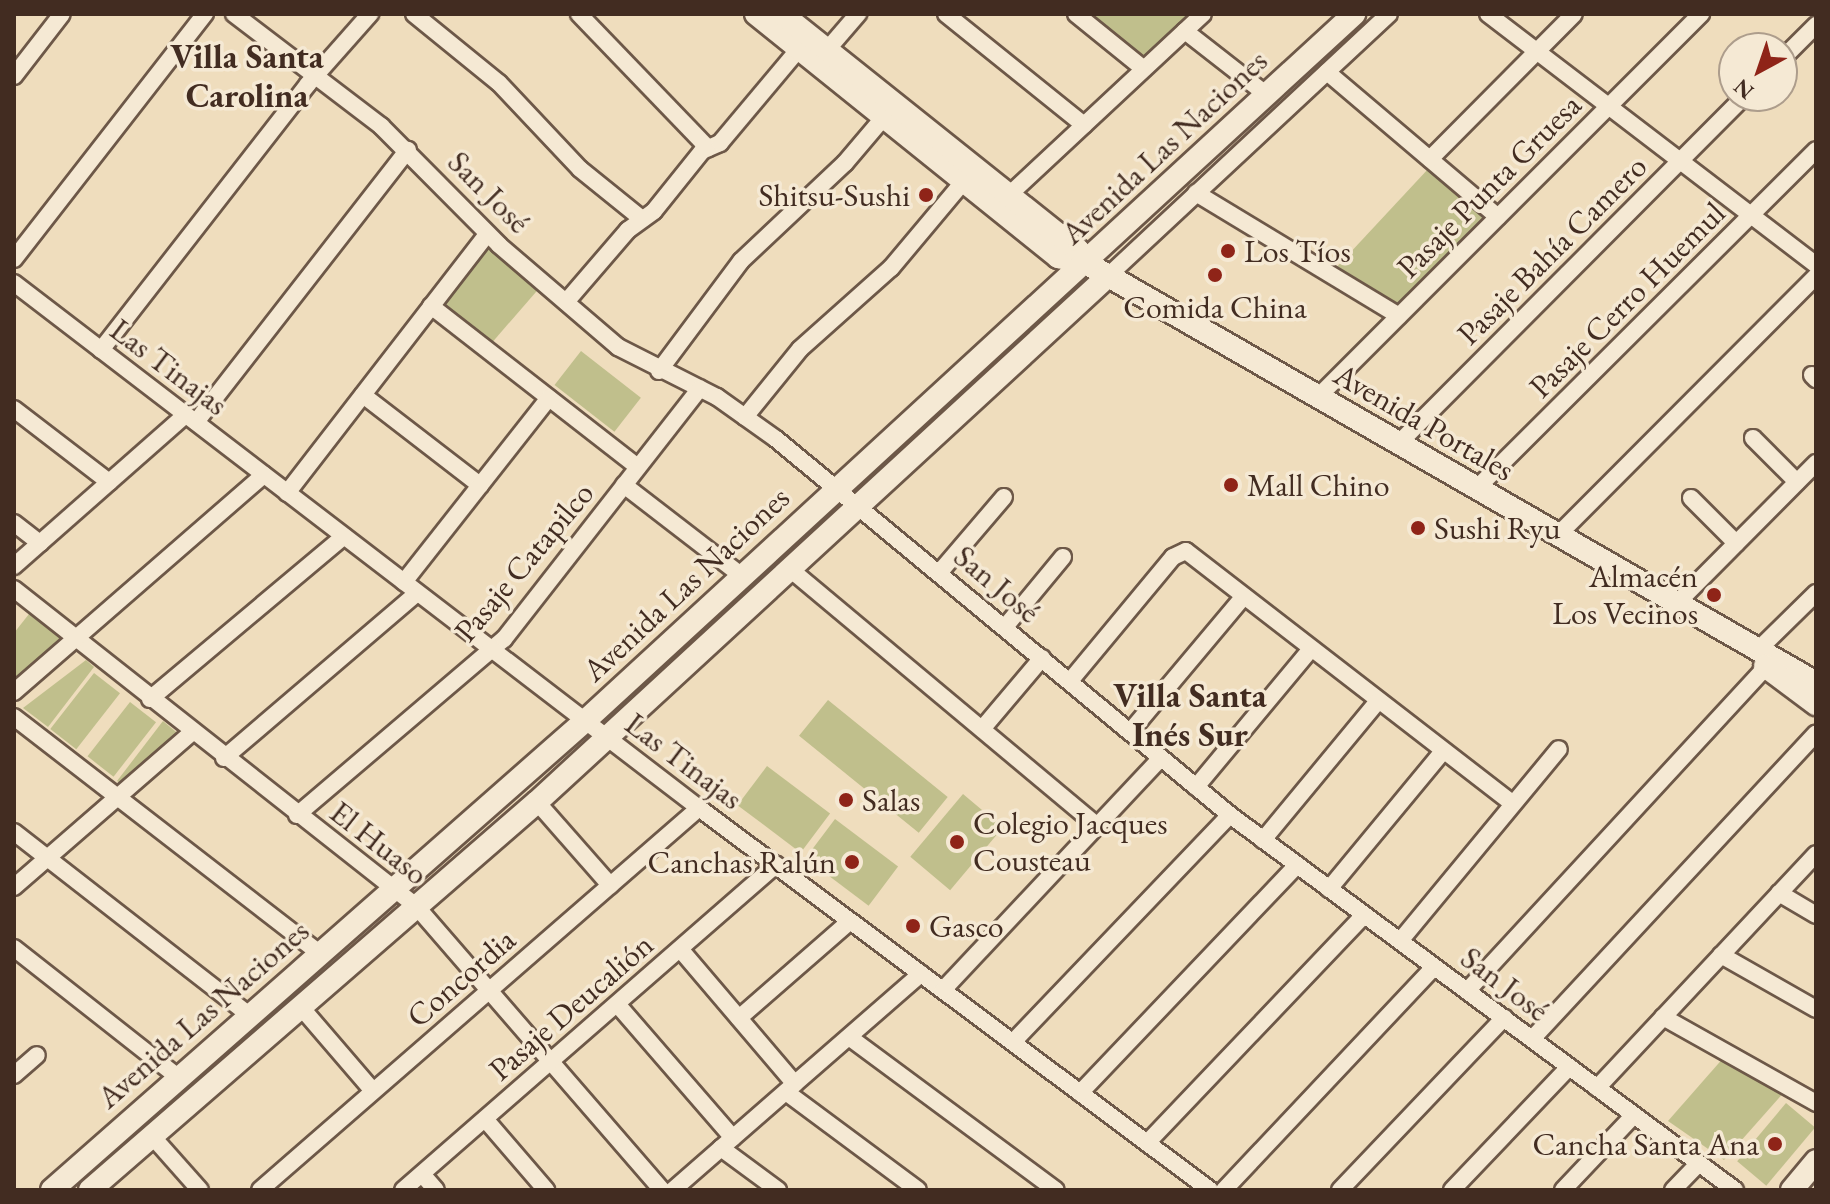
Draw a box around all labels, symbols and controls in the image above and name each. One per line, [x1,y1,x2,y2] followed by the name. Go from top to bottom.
[1718,32,1798,112] north arrow
[170,36,324,116] district label: Villa Santa Carolina
[1053,41,1275,253] street label: Avenida Las Naciones
[1727,72,1760,106] text: N
[1389,86,1589,286] street label: Pasaje Punta Gruesa
[440,143,538,241] street label: San José
[1449,147,1655,353] street label: Pasaje Bahía Camero
[758,176,910,214] place label: Shitsu-Sushi
[917,186,935,204] marker: Shitsu-Sushi
[1521,194,1733,406] street label: Pasaje Cerro Huemul
[1244,232,1351,270] place label: Los Tíos
[1219,242,1237,260] marker: Los Tíos
[1206,266,1224,284] marker: Comida China
[1123,288,1307,326] place label: Comida China
[103,310,235,424] street label: Las Tinajas
[1327,355,1521,489] street label: Avenida Portales
[1247,466,1389,504] place label: Mall Chino
[446,474,602,650] street label: Pasaje Catapilco
[1222,476,1240,494] marker: Mall Chino
[575,478,797,690] street label: Avenida Las Naciones
[1434,509,1560,547] place label: Sushi Ryu
[1409,519,1427,537] marker: Sushi Ryu
[946,537,1048,631] street label: San José
[1552,558,1698,633] place label: Almacén Los Vecinos
[1705,586,1723,604] marker: Almacén Los Vecinos
[1113,675,1267,754] district label: Villa Santa Inés Sur
[618,704,750,818] street label: Las Tinajas
[862,781,920,819] place label: Salas
[837,791,855,809] marker: Salas
[322,793,436,893] street label: El Huaso
[973,805,1168,880] place label: Colegio Jacques Cousteau
[948,833,966,851] marker: Colegio Jacques Cousteau
[648,843,836,881] place label: Canchas Ralún
[843,853,861,871] marker: Canchas Ralún
[929,907,1004,945] place label: Gasco
[89,911,317,1117] street label: Avenida Las Naciones
[904,917,922,935] marker: Gasco
[399,920,523,1036] street label: Concordia
[481,925,661,1089] street label: Pasaje Deucalión
[1453,938,1557,1030] street label: San José
[1532,1125,1759,1163] place label: Cancha Santa Ana
[1766,1135,1784,1153] marker: Cancha Santa Ana

